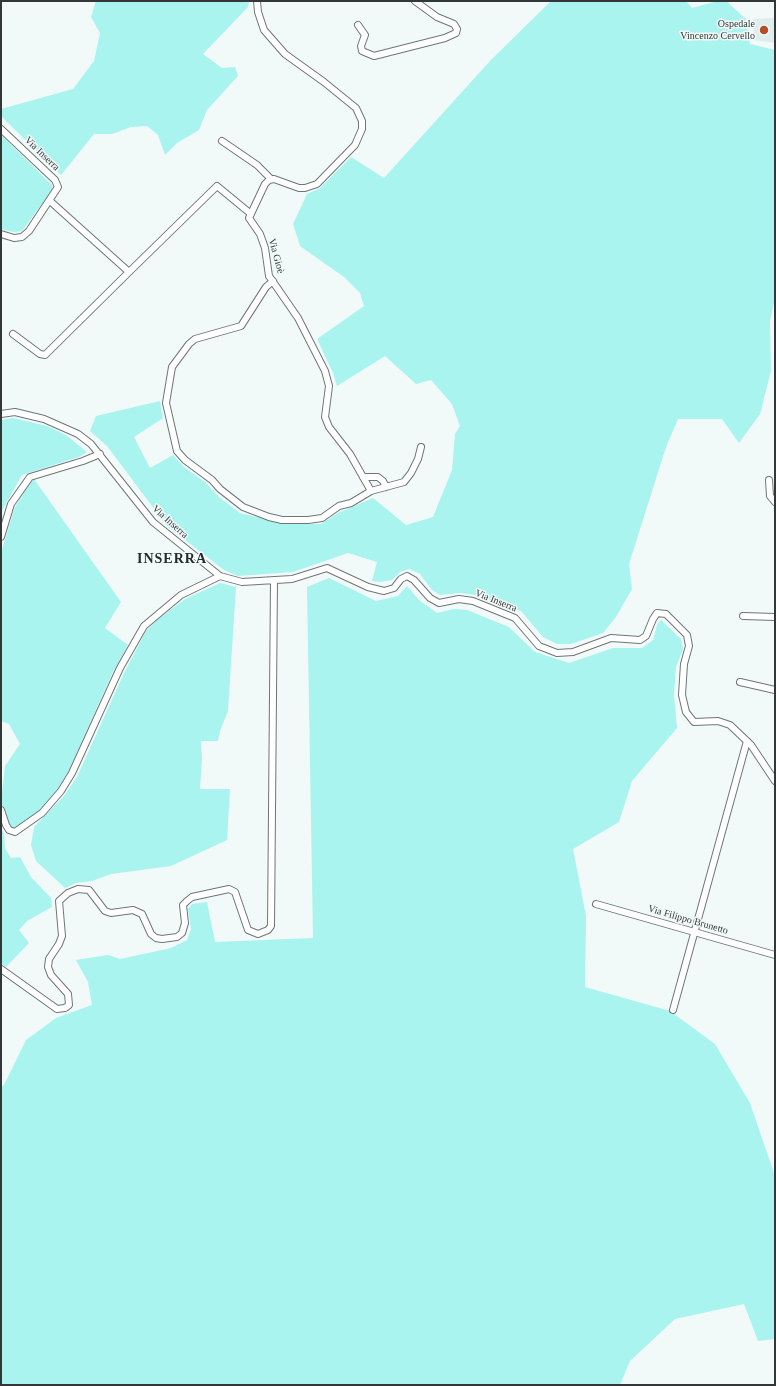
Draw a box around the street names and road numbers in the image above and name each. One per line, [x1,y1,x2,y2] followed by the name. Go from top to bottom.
[22,134,62,174] street label: Via Inserra
[266,237,286,275] street label: Via Gioè
[150,503,190,541] street label: Via Inserra
[473,587,519,615] street label: Via Inserra
[647,903,729,937] street label: Via Filippo Brunetto

